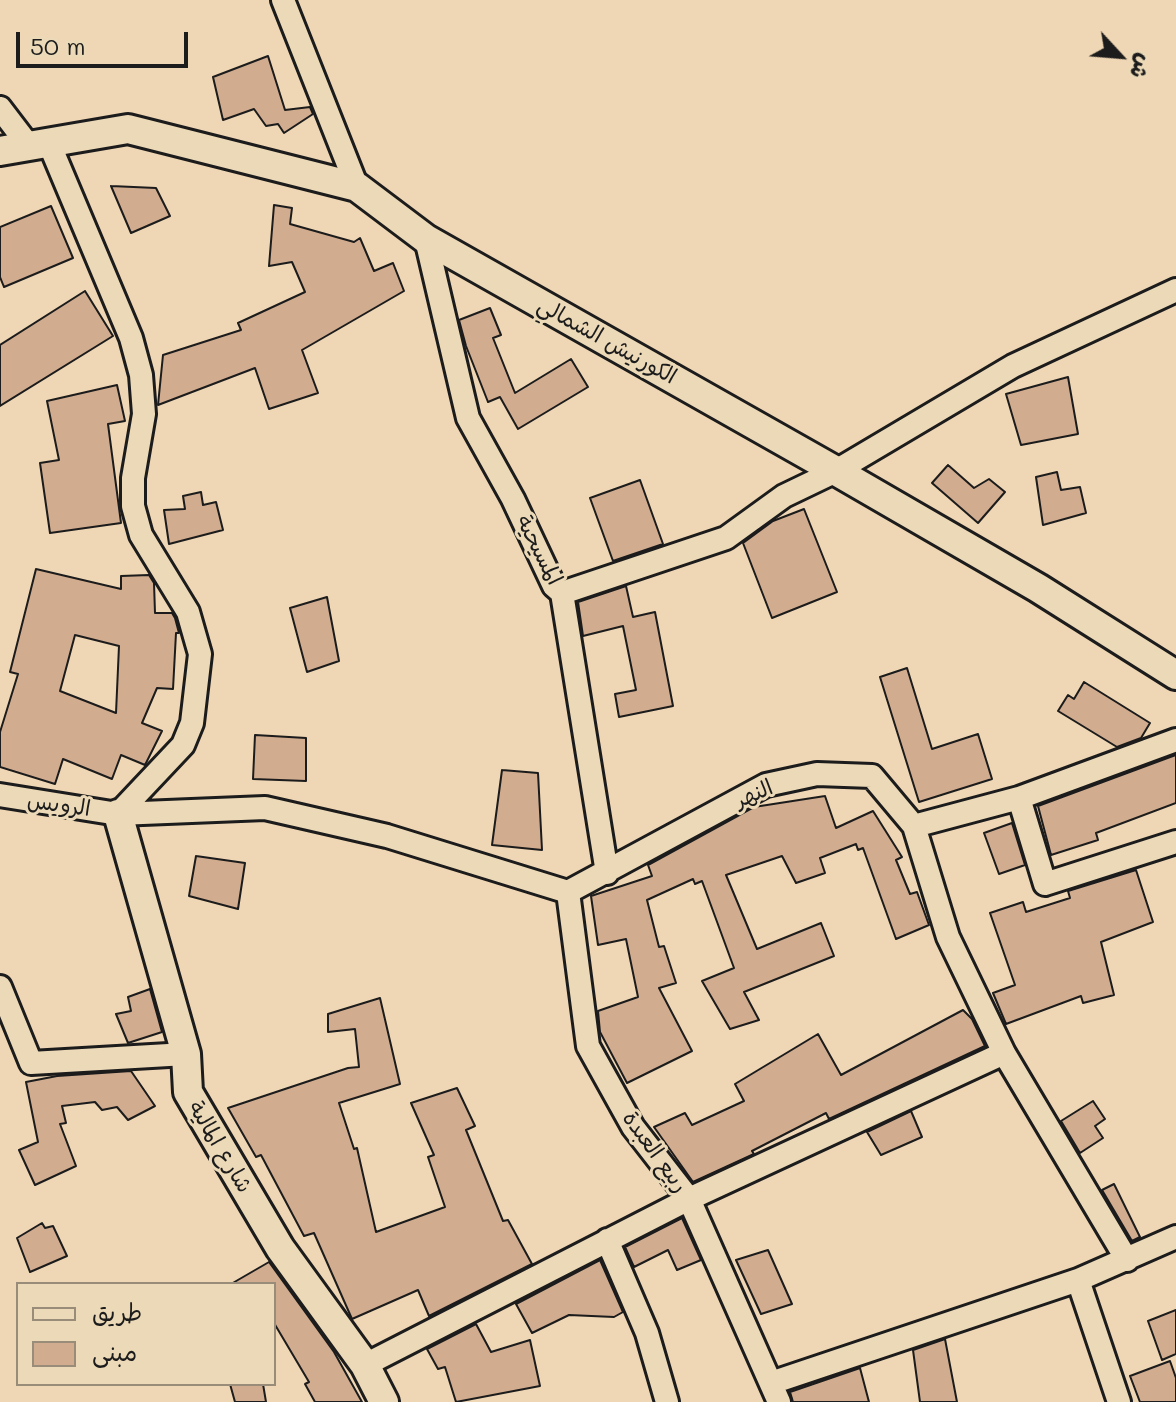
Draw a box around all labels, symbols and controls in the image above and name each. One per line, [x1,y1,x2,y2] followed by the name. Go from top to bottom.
[20,16,192,66] scale bar
[1080,16,1160,96] north arrow
[30,30,86,61] text: 50 m
[1124,49,1160,84] text: ش
[533,292,681,390] street label: الكورنيش الشمالي
[510,511,568,589] street label: المسيحية
[731,774,777,814] street label: النهر
[26,788,92,822] street label: الرويس
[182,1096,258,1198] street label: شارع المالية
[617,1106,693,1198] street label: ربيع العبدة
[16,1282,276,1386] legend
[92,1296,142,1327] text: طريق
[92,1336,137,1367] text: مبنى

